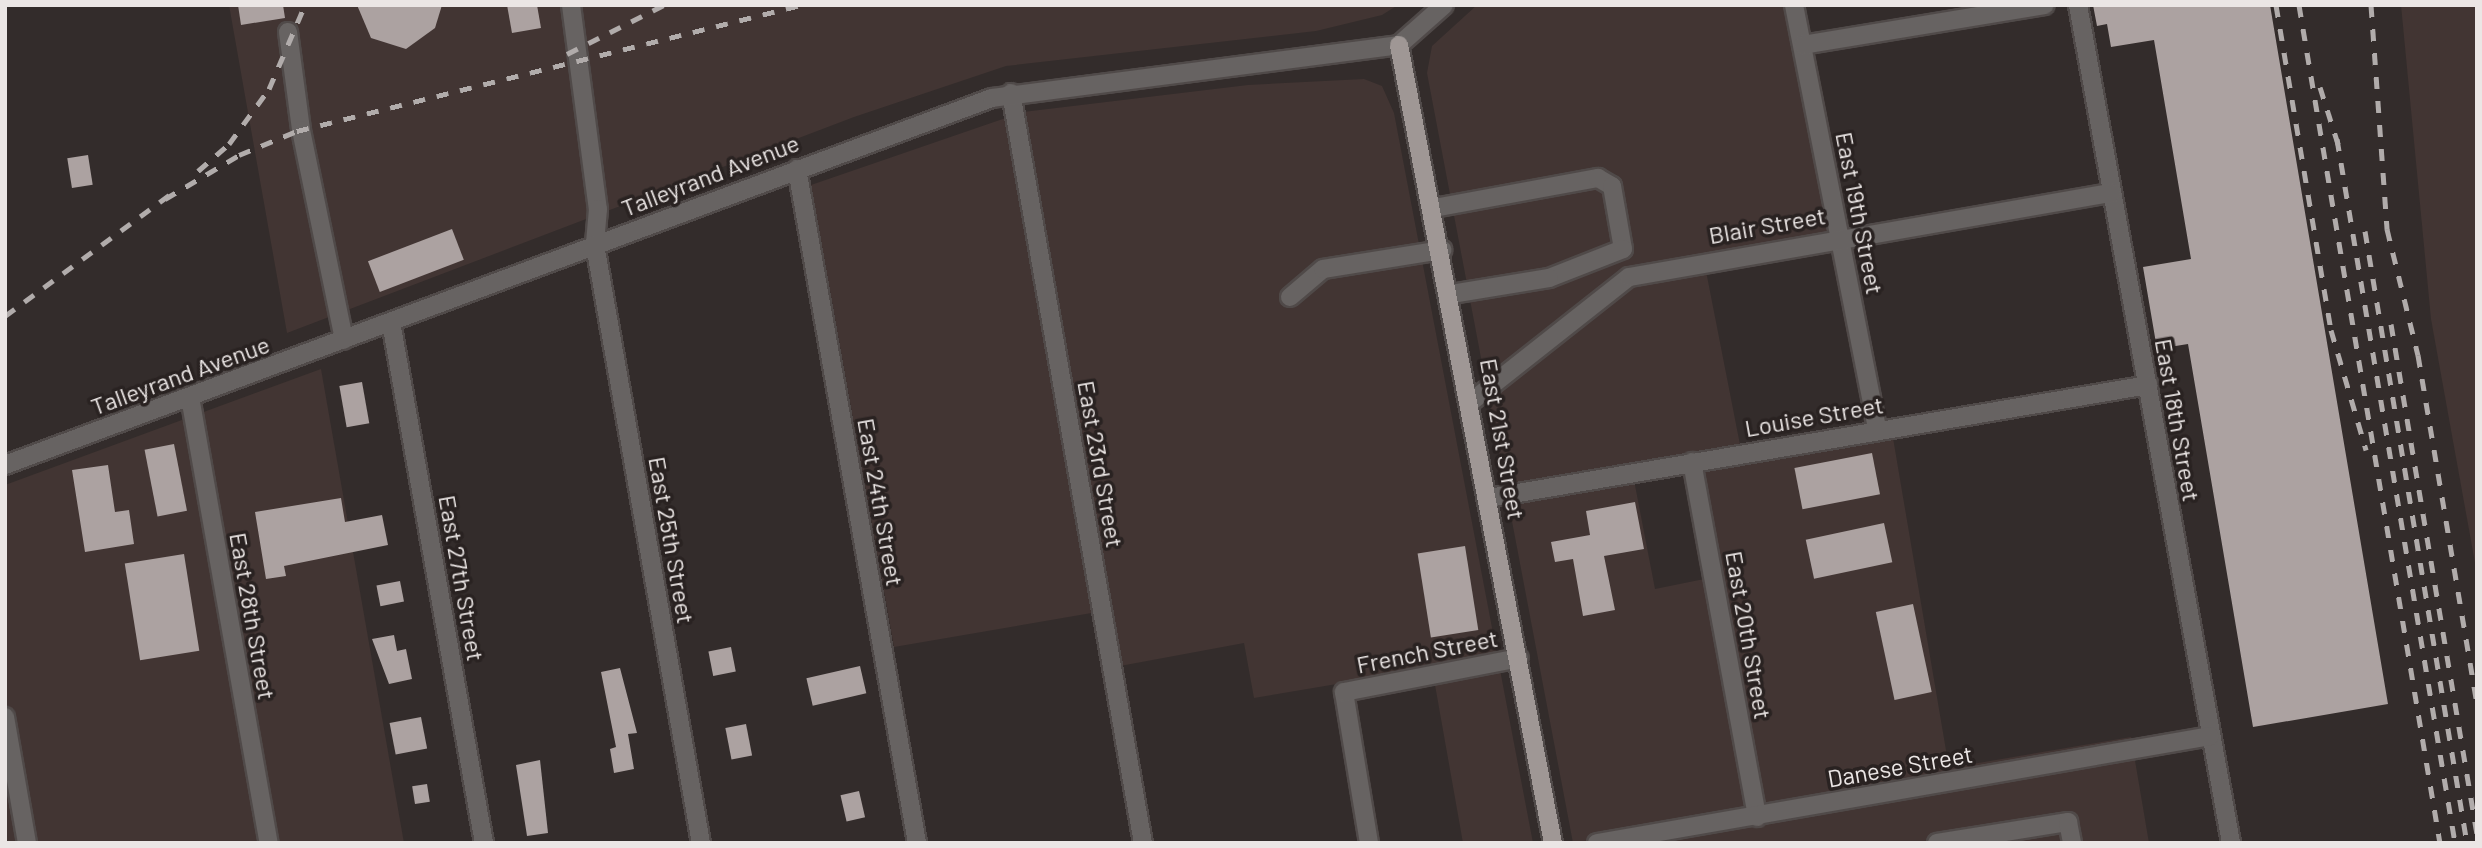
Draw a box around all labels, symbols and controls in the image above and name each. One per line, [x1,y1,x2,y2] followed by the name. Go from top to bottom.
[617,128,803,222] street label: Talleyrand Avenue
[1830,129,1890,297] street label: East 19th Street
[1706,201,1828,249] street label: Blair Street
[87,329,273,421] street label: Talleyrand Avenue
[2150,336,2206,504] street label: East 18th Street
[1475,356,1531,522] street label: East 21st Street
[1072,378,1130,550] street label: East 23rd Street
[1742,390,1886,442] street label: Louise Street
[852,416,910,588] street label: East 24th Street
[643,454,701,626] street label: East 25th Street
[433,493,491,663] street label: East 27th Street
[224,530,282,702] street label: East 28th Street
[1720,549,1778,721] street label: East 20th Street
[1354,623,1500,679] street label: French Street
[1825,739,1975,793] street label: Danese Street

